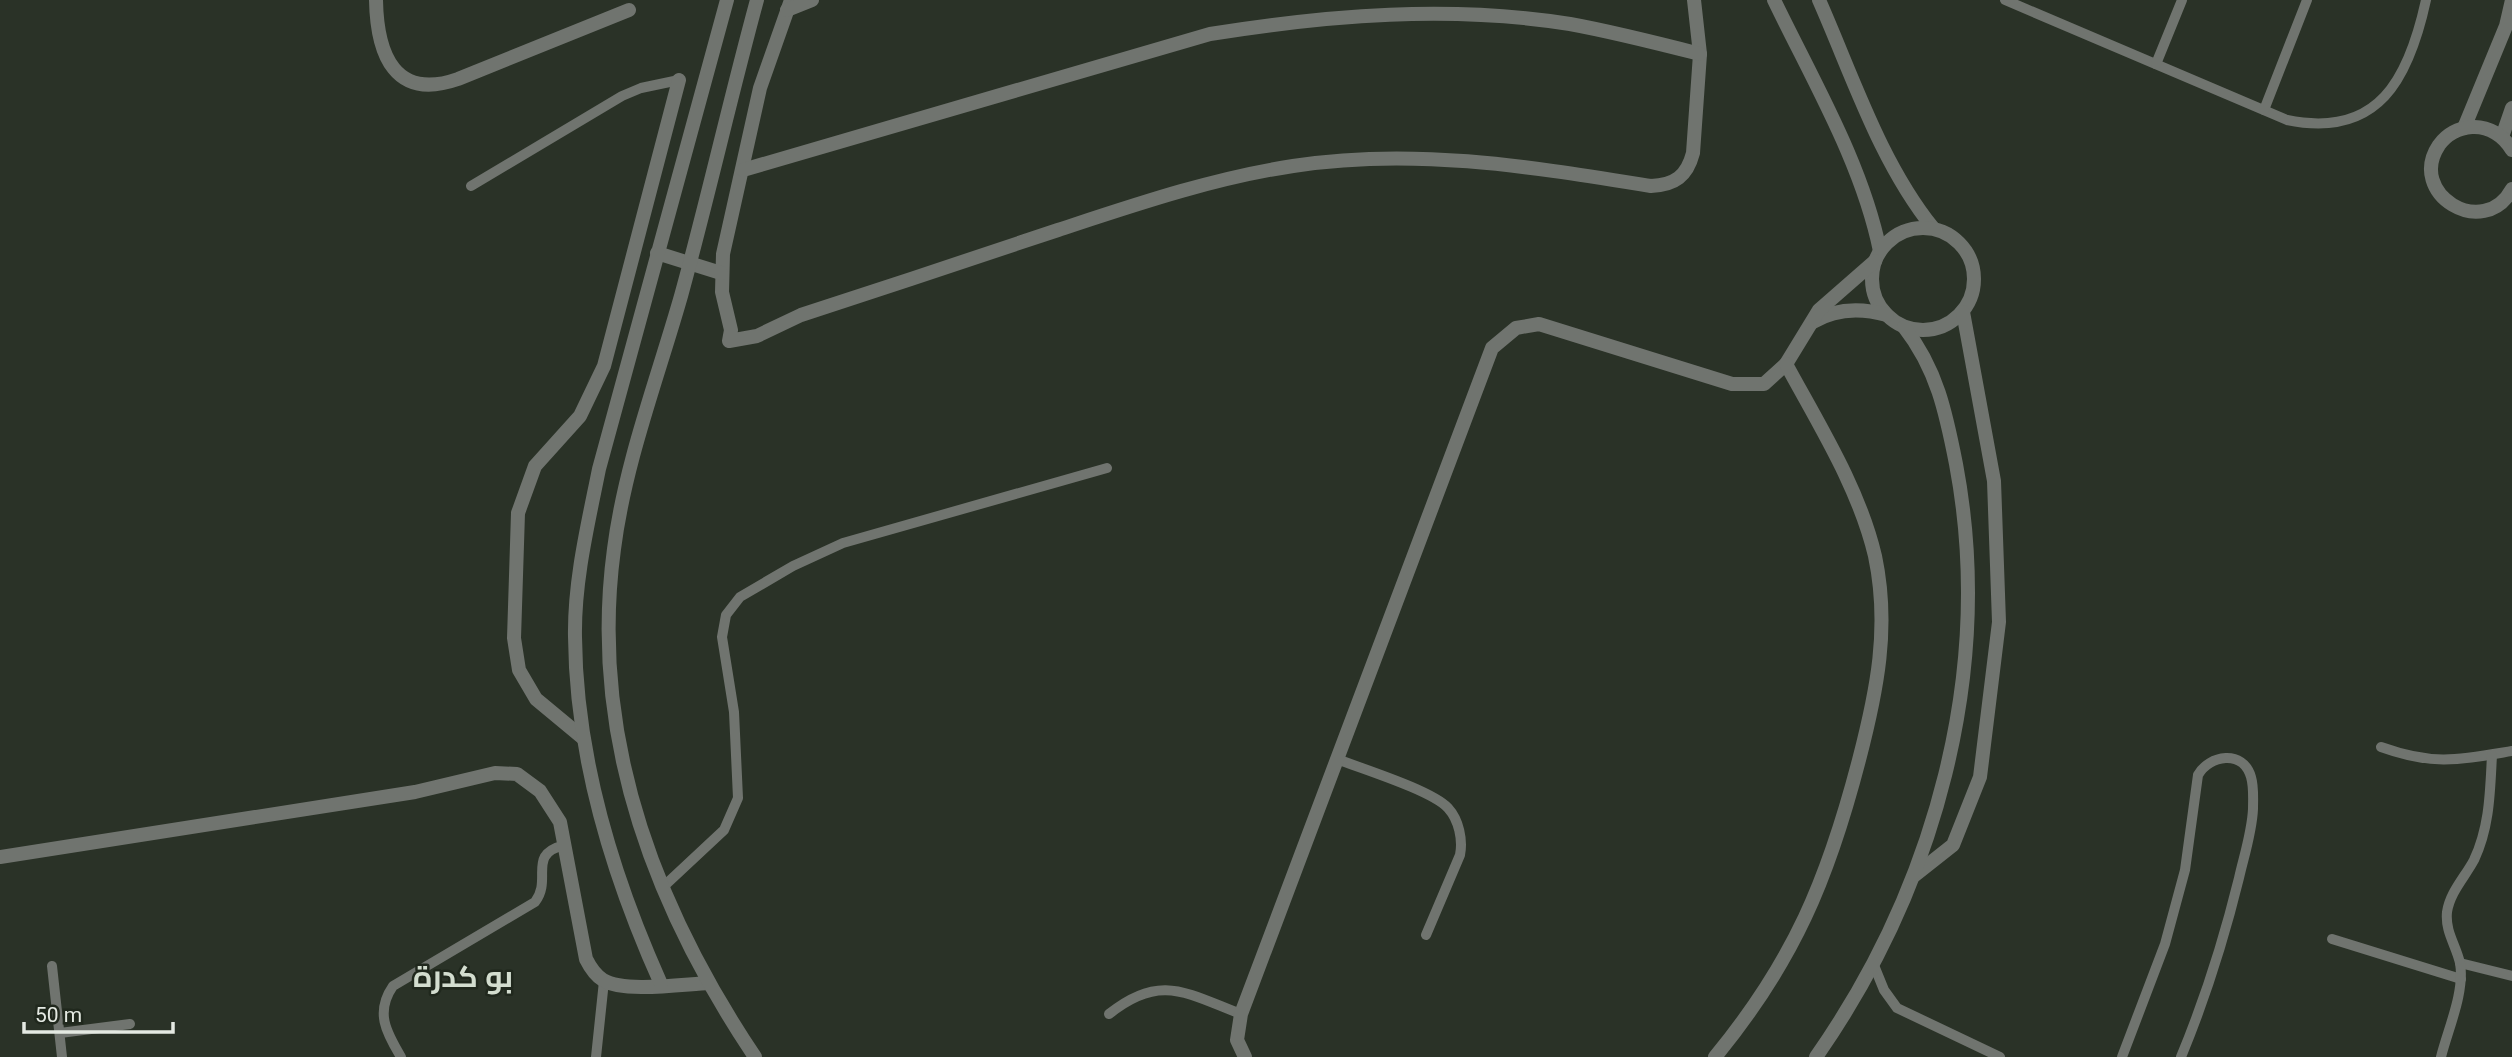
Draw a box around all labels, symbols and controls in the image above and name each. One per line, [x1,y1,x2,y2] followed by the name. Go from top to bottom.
[413,959,513,995] district label: بو كدرة
[24,990,173,1034] scale bar
[35,1003,82,1027] text: 50 m

